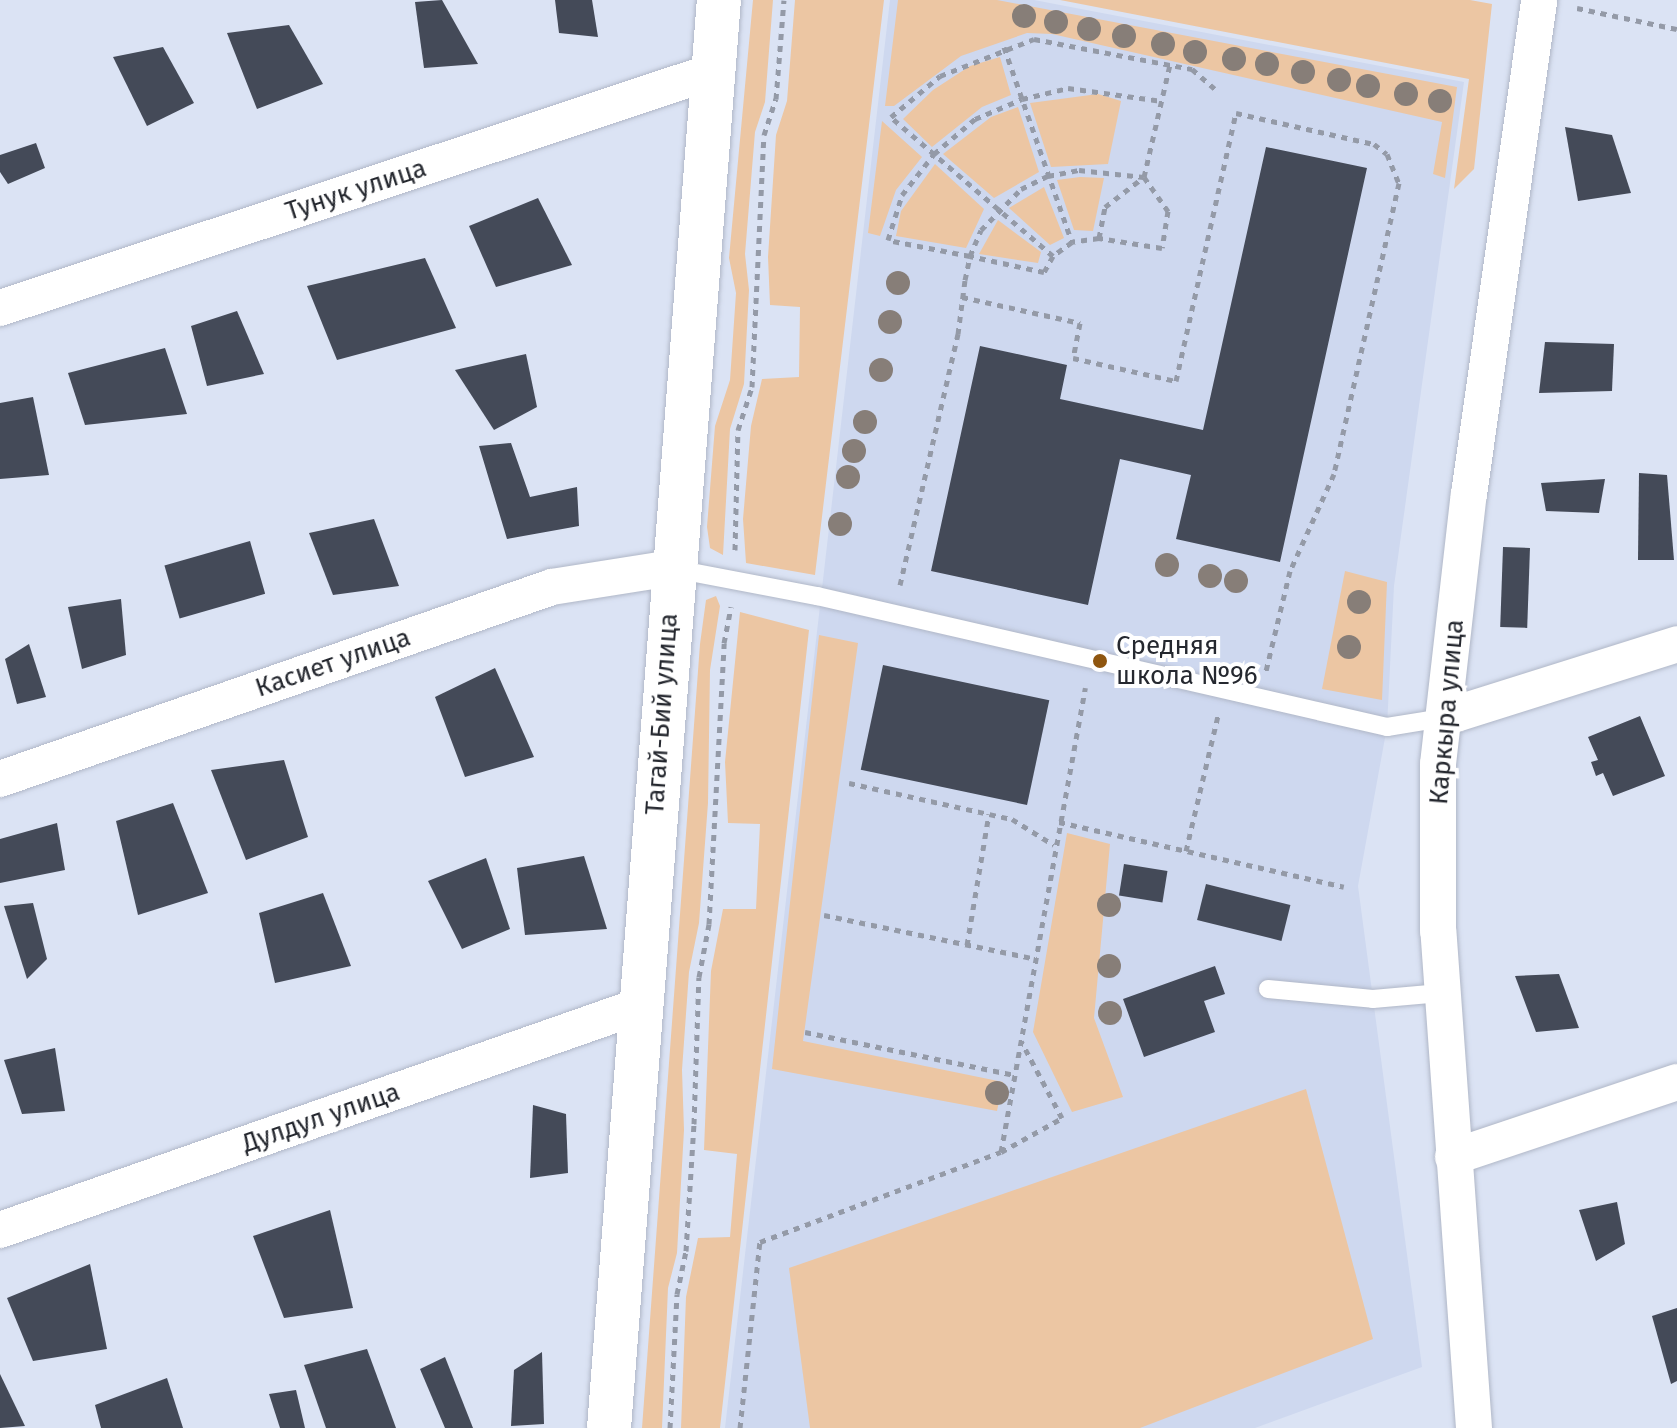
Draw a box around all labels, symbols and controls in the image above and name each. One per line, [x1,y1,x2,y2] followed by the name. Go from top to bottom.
[282,153,430,227] street label: Тунук улица
[639,612,685,816] street label: Тагай-Бий улица
[1423,618,1471,806] street label: Каркыра улица
[251,622,415,704] street label: Касиет улица
[1116,630,1258,692] place label: Средняя школа №96
[1091,652,1109,670] marker: Средняя школа №96
[238,1076,404,1160] street label: Дулдул улица

